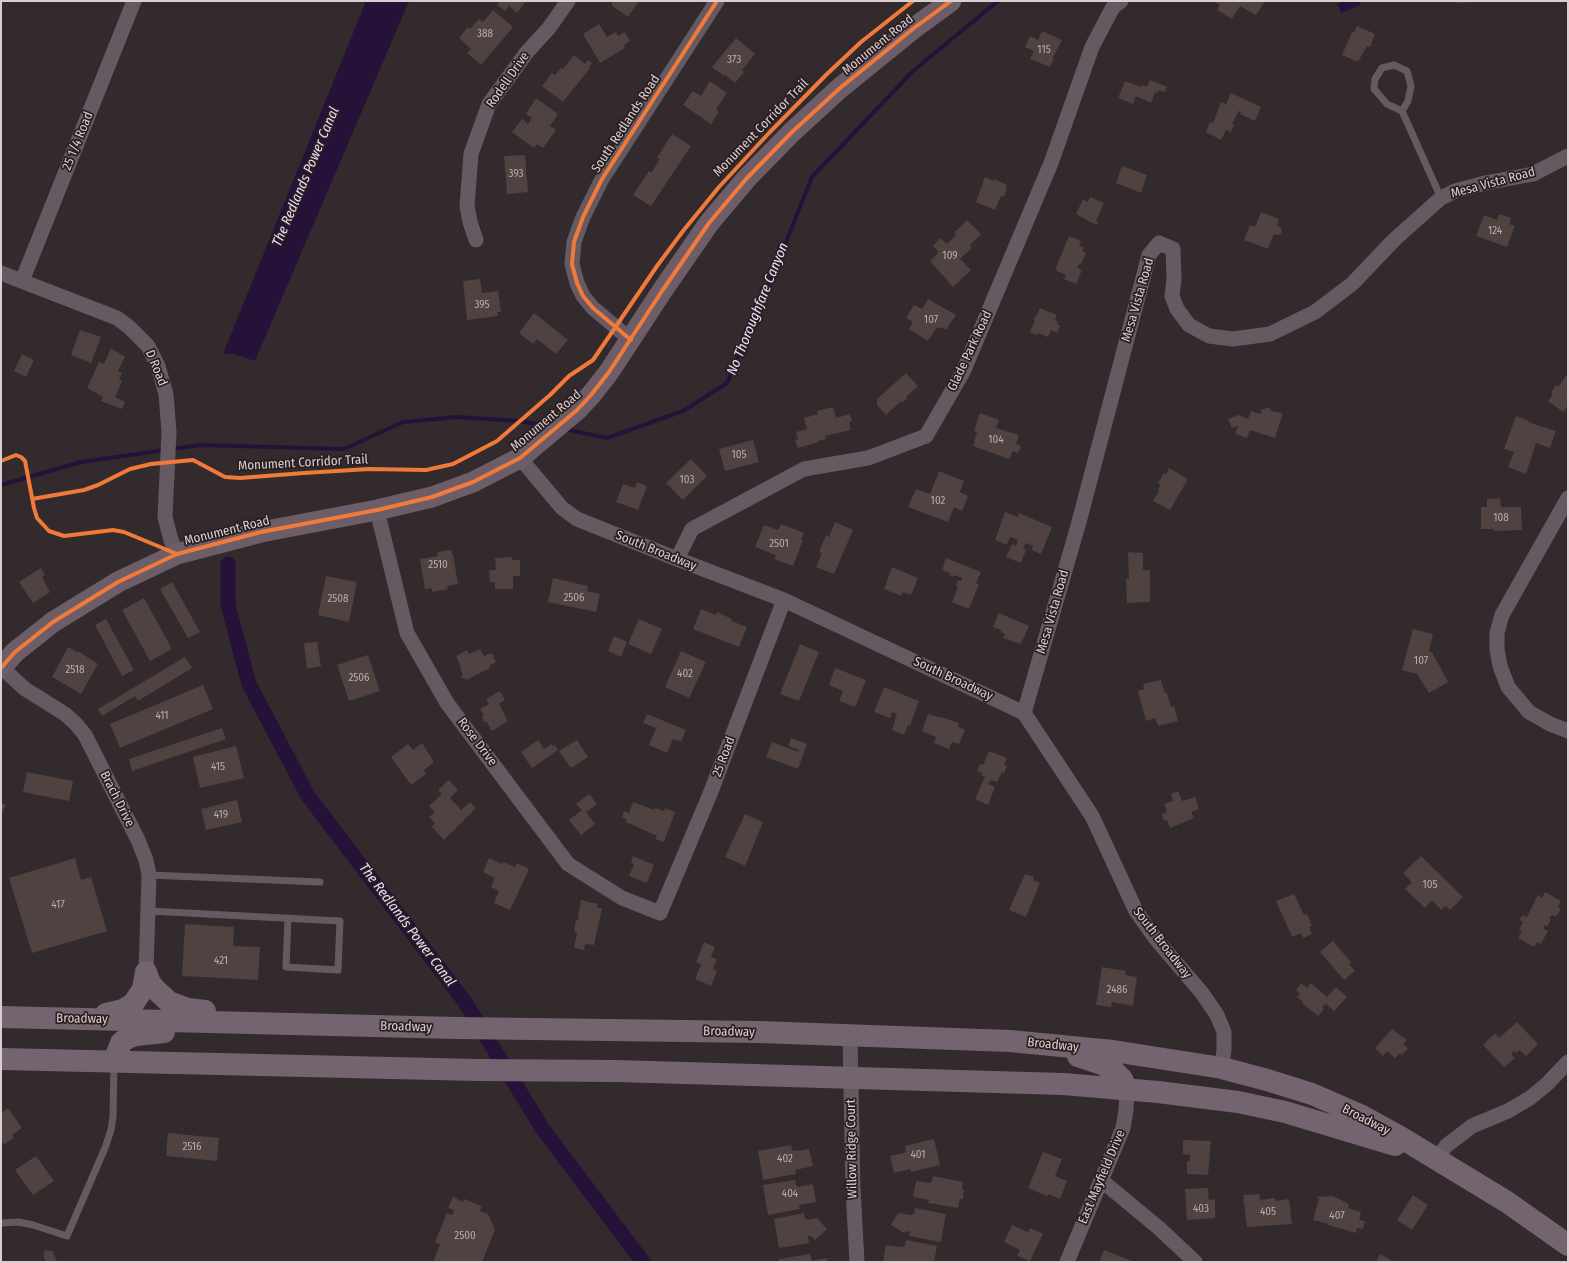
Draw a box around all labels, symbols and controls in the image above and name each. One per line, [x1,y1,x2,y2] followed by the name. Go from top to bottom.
[839,11,917,79] street label: Monument Road
[477,27,493,41] house number: 388
[1037,43,1051,57] house number: 115
[483,49,533,111] street label: Rodell Drive
[727,53,741,67] house number: 373
[589,72,663,176] street label: South Redlands Road
[710,76,812,180] street label: Monument Corridor Trail
[269,105,343,249] water label: The Redlands Power Canal
[59,110,97,172] street label: 25 1/4 Road
[1449,164,1537,202] street label: Mesa Vista Road
[509,167,523,181] house number: 393
[1488,224,1502,238] house number: 124
[724,240,792,378] water label: No Thoroughfare Canyon
[942,249,958,263] house number: 109
[1119,256,1157,344] street label: Mesa Vista Road
[474,298,490,312] house number: 395
[945,308,995,394] street label: Glade Park Road
[924,313,938,327] house number: 107
[142,348,170,388] street label: D Road
[508,387,584,455] street label: Monument Road
[988,433,1004,447] house number: 104
[731,448,747,462] house number: 105
[238,452,368,474] street label: Monument Corridor Trail
[680,473,694,487] house number: 103
[931,494,945,508] house number: 102
[1493,511,1509,525] house number: 108
[183,513,271,549] street label: Monument Road
[613,528,699,574] street label: South Broadway
[769,537,789,551] house number: 2501
[428,558,448,572] house number: 2510
[1034,568,1072,656] street label: Mesa Vista Road
[563,591,585,605] house number: 2506
[327,592,349,606] house number: 2508
[911,654,995,704] street label: South Broadway
[1414,654,1428,668] house number: 107
[65,663,85,677] house number: 2518
[677,667,693,681] house number: 402
[348,671,370,685] house number: 2506
[155,709,169,723] house number: 411
[454,715,500,769] street label: Rose Drive
[709,735,739,779] street label: 25 Road
[211,760,225,774] house number: 415
[96,768,138,830] street label: Brach Drive
[214,808,228,822] house number: 419
[355,860,459,990] water label: The Redlands Power Canal
[1422,878,1438,892] house number: 105
[51,898,65,912] house number: 417
[1129,904,1195,982] street label: South Broadway
[214,954,228,968] house number: 421
[1107,983,1127,997] house number: 2486
[56,1011,108,1027] street label: Broadway
[380,1018,432,1036] street label: Broadway
[703,1024,755,1040] street label: Broadway
[1026,1035,1080,1055] street label: Broadway
[843,1099,861,1199] street label: Willow Ridge Court
[1339,1101,1393,1139] street label: Broadway
[1075,1128,1129,1226] street label: East Mayfield Drive
[182,1140,202,1154] house number: 2516
[910,1148,926,1162] house number: 401
[777,1152,793,1166] house number: 402
[782,1187,798,1201] house number: 404
[1193,1202,1209,1216] house number: 403
[1260,1205,1276,1219] house number: 405
[1329,1209,1345,1223] house number: 407
[454,1229,476,1243] house number: 2500

